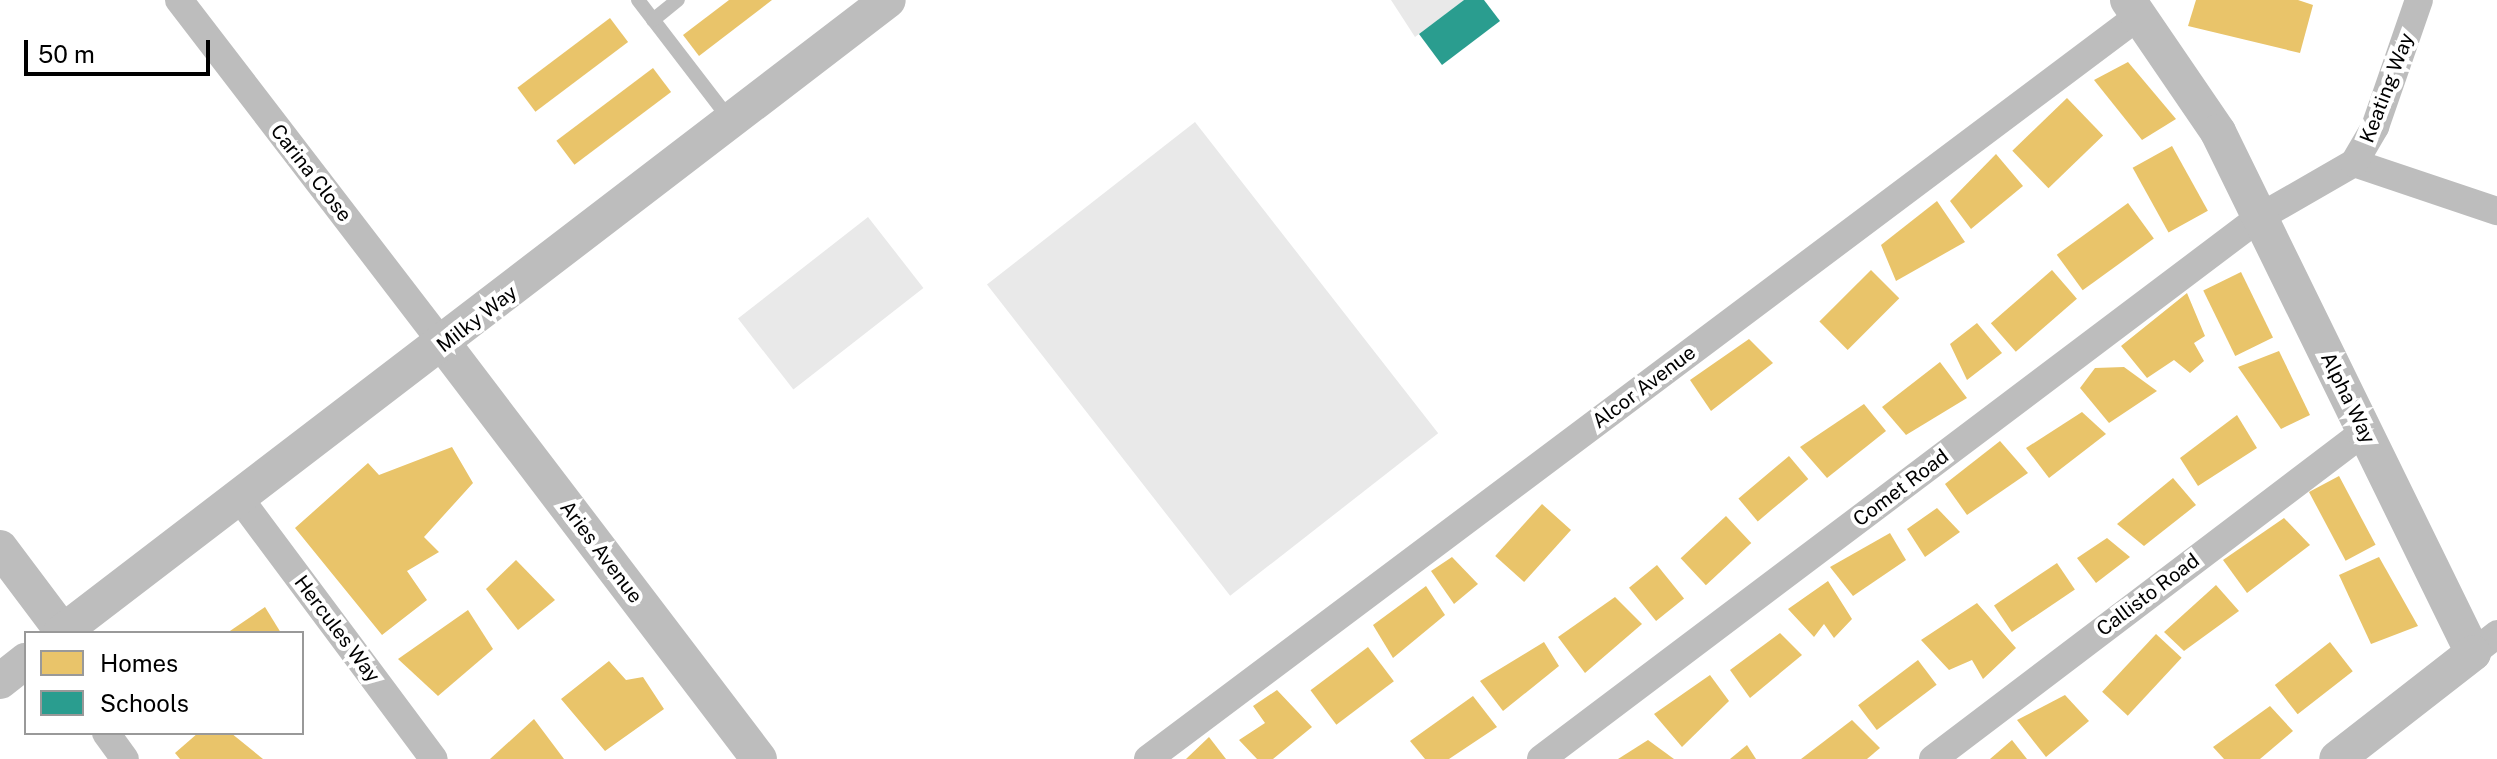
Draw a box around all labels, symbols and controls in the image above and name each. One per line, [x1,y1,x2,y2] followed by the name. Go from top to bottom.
[28,24,214,74] scale bar
[2355,29,2419,147] street label: Keating Way
[38,40,95,68] text: 50 m
[266,119,356,227] street label: Carina Close
[432,280,522,358] street label: Milky Way
[1588,340,1700,434] street label: Alcor Avenue
[2315,348,2381,448] street label: Alpha Way
[1849,444,1953,532] street label: Comet Road
[555,496,647,608] street label: Aries Avenue
[2092,549,2204,641] street label: Callisto Road
[289,571,385,687] street label: Hercules Way
[24,631,304,735] legend
[100,649,178,677] text: Homes
[100,689,189,717] text: Schools

